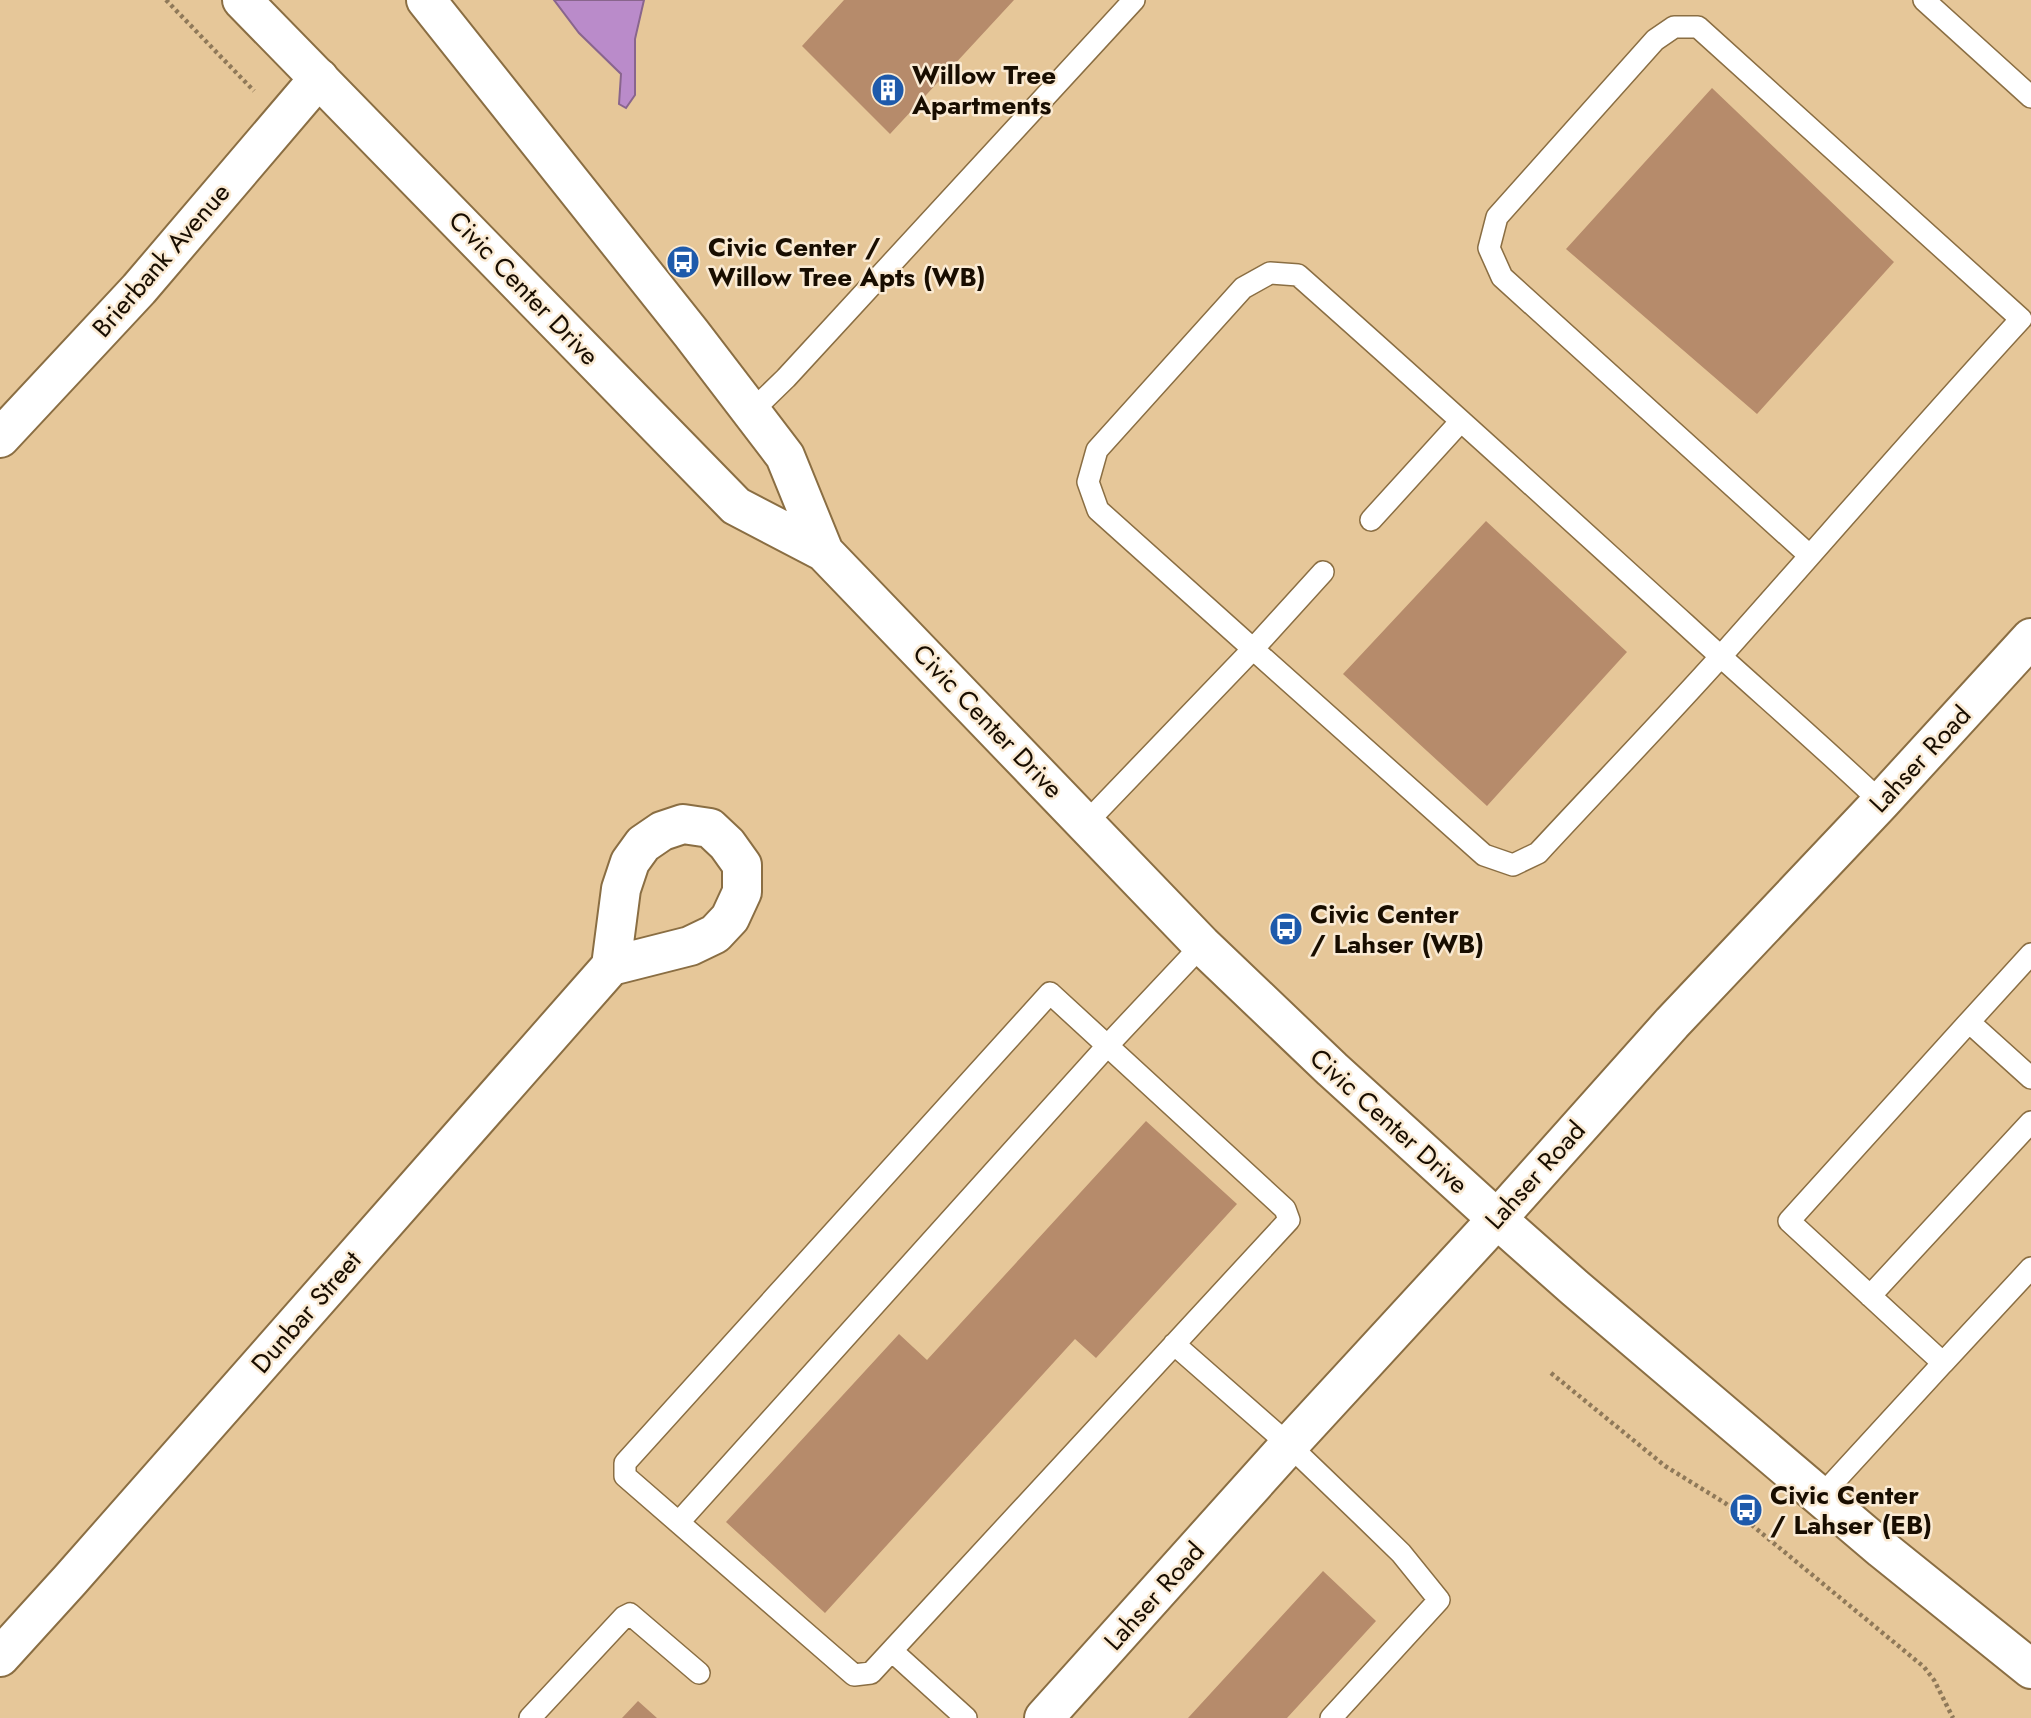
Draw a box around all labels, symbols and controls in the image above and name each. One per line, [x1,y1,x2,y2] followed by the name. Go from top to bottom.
[911,56,1056,124] place label: Willow Tree Apartments
[869,71,907,109] building icon: Willow Tree Apartments
[83,174,239,346] street label: Brierbank Avenue
[440,202,608,374] street label: Civic Center Drive
[708,228,986,296] place label: Civic Center / Willow Tree Apts (WB)
[664,243,702,281] bus stop icon: Civic Center / Willow Tree Apts (WB)
[904,635,1072,807] street label: Civic Center Drive
[1860,697,1980,821] street label: Lahser Road
[1310,895,1484,963] place label: Civic Center / Lahser (WB)
[1267,910,1305,948] bus stop icon: Civic Center / Lahser (WB)
[1301,1039,1477,1203] street label: Civic Center Drive
[1476,1112,1594,1238] street label: Lahser Road
[242,1242,370,1381] street label: Dunbar Street
[1770,1476,1932,1544] place label: Civic Center / Lahser (EB)
[1727,1491,1765,1529] bus stop icon: Civic Center / Lahser (EB)
[1095,1533,1213,1659] street label: Lahser Road

